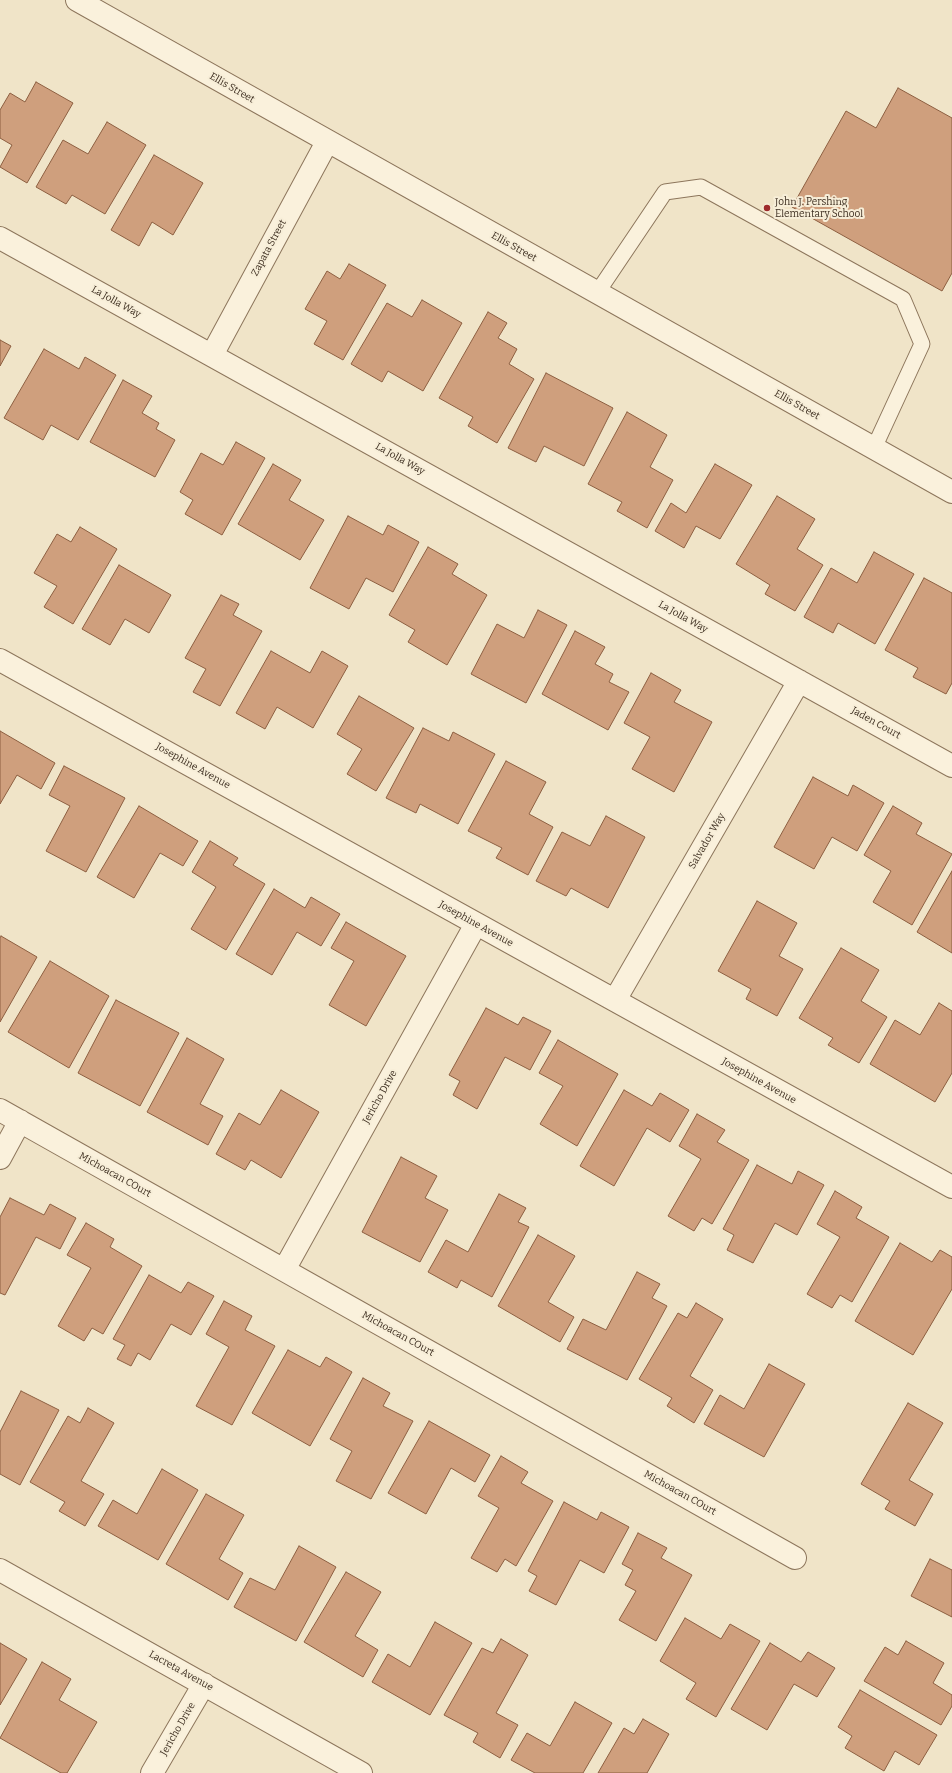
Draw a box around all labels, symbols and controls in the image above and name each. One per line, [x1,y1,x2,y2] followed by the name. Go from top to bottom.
[207,70,257,106] street label: Ellis Street
[775,196,863,220] place label: John J. Pershing Elementary School
[762,203,772,213] marker: John J. Pershing Elementary School
[249,218,289,278] street label: Zapata Street
[489,230,539,264] street label: Ellis Street
[89,283,143,321] street label: La Jolla Way
[772,388,822,422] street label: Ellis Street
[373,440,427,478] street label: La Jolla Way
[656,598,710,636] street label: La Jolla Way
[849,705,903,741] street label: Jaden Court
[154,741,232,791] street label: Josephine Avenue
[686,811,728,871] street label: Salvador Way
[437,899,515,949] street label: Josephine Avenue
[720,1056,798,1106] street label: Josephine Avenue
[360,1068,400,1126] street label: Jericho Drive
[77,1150,153,1200] street label: Michoacan COurt
[360,1309,436,1359] street label: Michoacan COurt
[642,1468,718,1518] street label: Michoacan COurt
[147,1648,215,1694] street label: Lacreta Avenue
[158,1700,198,1758] street label: Jericho Drive

